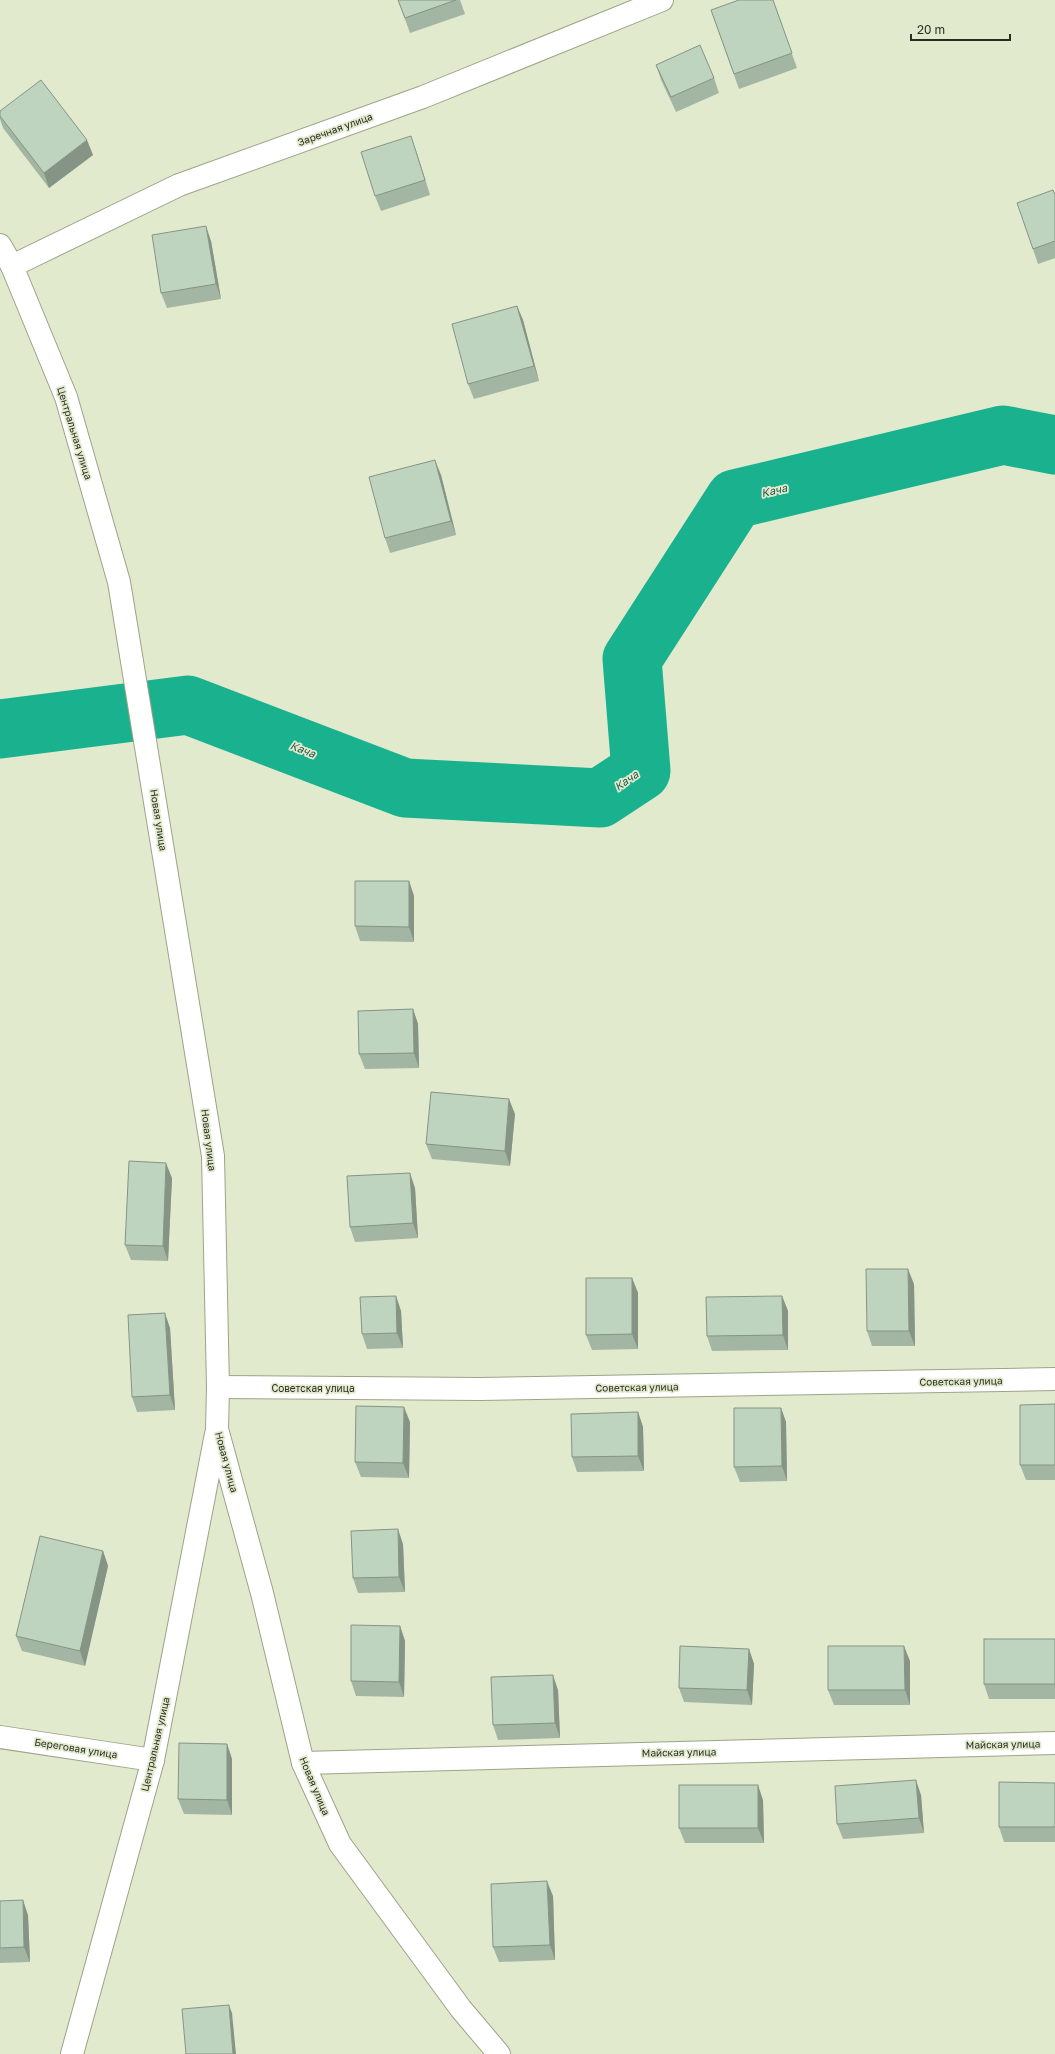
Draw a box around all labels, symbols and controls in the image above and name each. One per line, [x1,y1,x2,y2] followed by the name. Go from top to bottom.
[911,16,1010,42] scale bar
[917,22,945,37] text: 20 m
[296,110,374,148] street label: Заречная улица
[55,385,95,481] street label: Центральная улица
[760,481,789,499] water label: Кача
[288,738,318,760] water label: Кача
[612,767,641,793] water label: Кача
[148,788,170,852] street label: Новая улица
[199,1108,219,1172] street label: Новая улица
[919,1374,1003,1388] street label: Советская улица
[595,1380,679,1394] street label: Советская улица
[271,1382,355,1394] street label: Советская улица
[213,1430,241,1494] street label: Новая улица
[138,1696,172,1792] street label: Центральная улица
[34,1736,118,1760] street label: Береговая улица
[966,1737,1040,1751] street label: Майская улица
[642,1745,716,1759] street label: Майская улица
[297,1755,333,1817] street label: Новая улица

